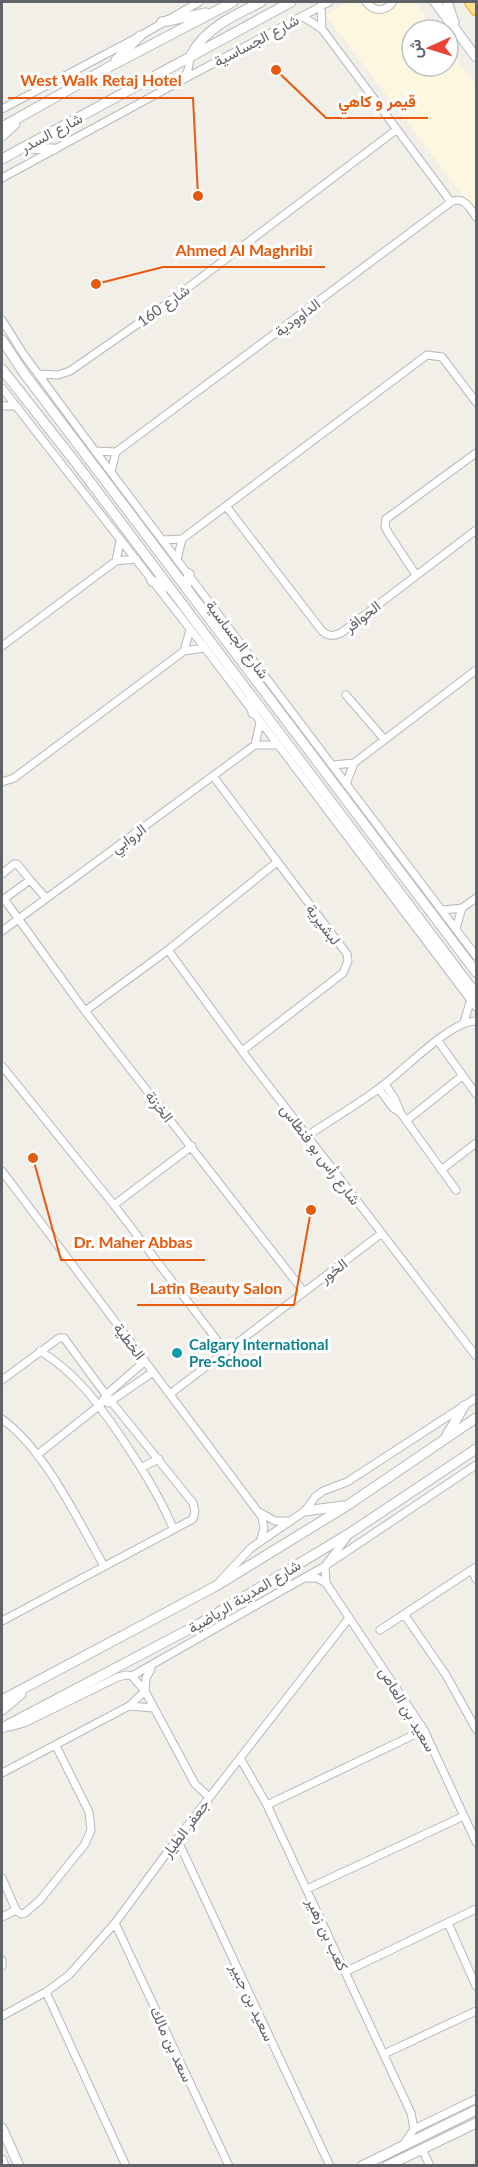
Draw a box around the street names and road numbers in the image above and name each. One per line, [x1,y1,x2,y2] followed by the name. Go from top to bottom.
[210,10,303,73] street label: شارع الجساسية
[16,108,87,159] street label: شارع السدر
[133,280,195,332] street label: شارع 160
[271,294,324,341] street label: الداوودية
[200,596,273,684] street label: شارع الجساسية
[340,596,384,637] street label: الحوافر
[107,819,152,861] street label: الروابي
[302,900,345,949] street label: لبشيرية
[141,1087,178,1126] street label: الخزنة
[275,1100,365,1210] street label: شارع رأس بو فنطاس
[315,1254,351,1288] street label: الخور
[110,1319,150,1364] street label: الخطية
[185,1555,305,1639] street label: شارع المدينة الرياضية
[374,1663,440,1756] street label: سعيد بن العاص
[157,1795,213,1862] street label: جعفر الطيار
[301,1894,353,1974] street label: كعب بن زهير
[225,1959,279,2045] street label: سعيد بن جبير
[145,2003,197,2086] street label: سعد بن مالك

